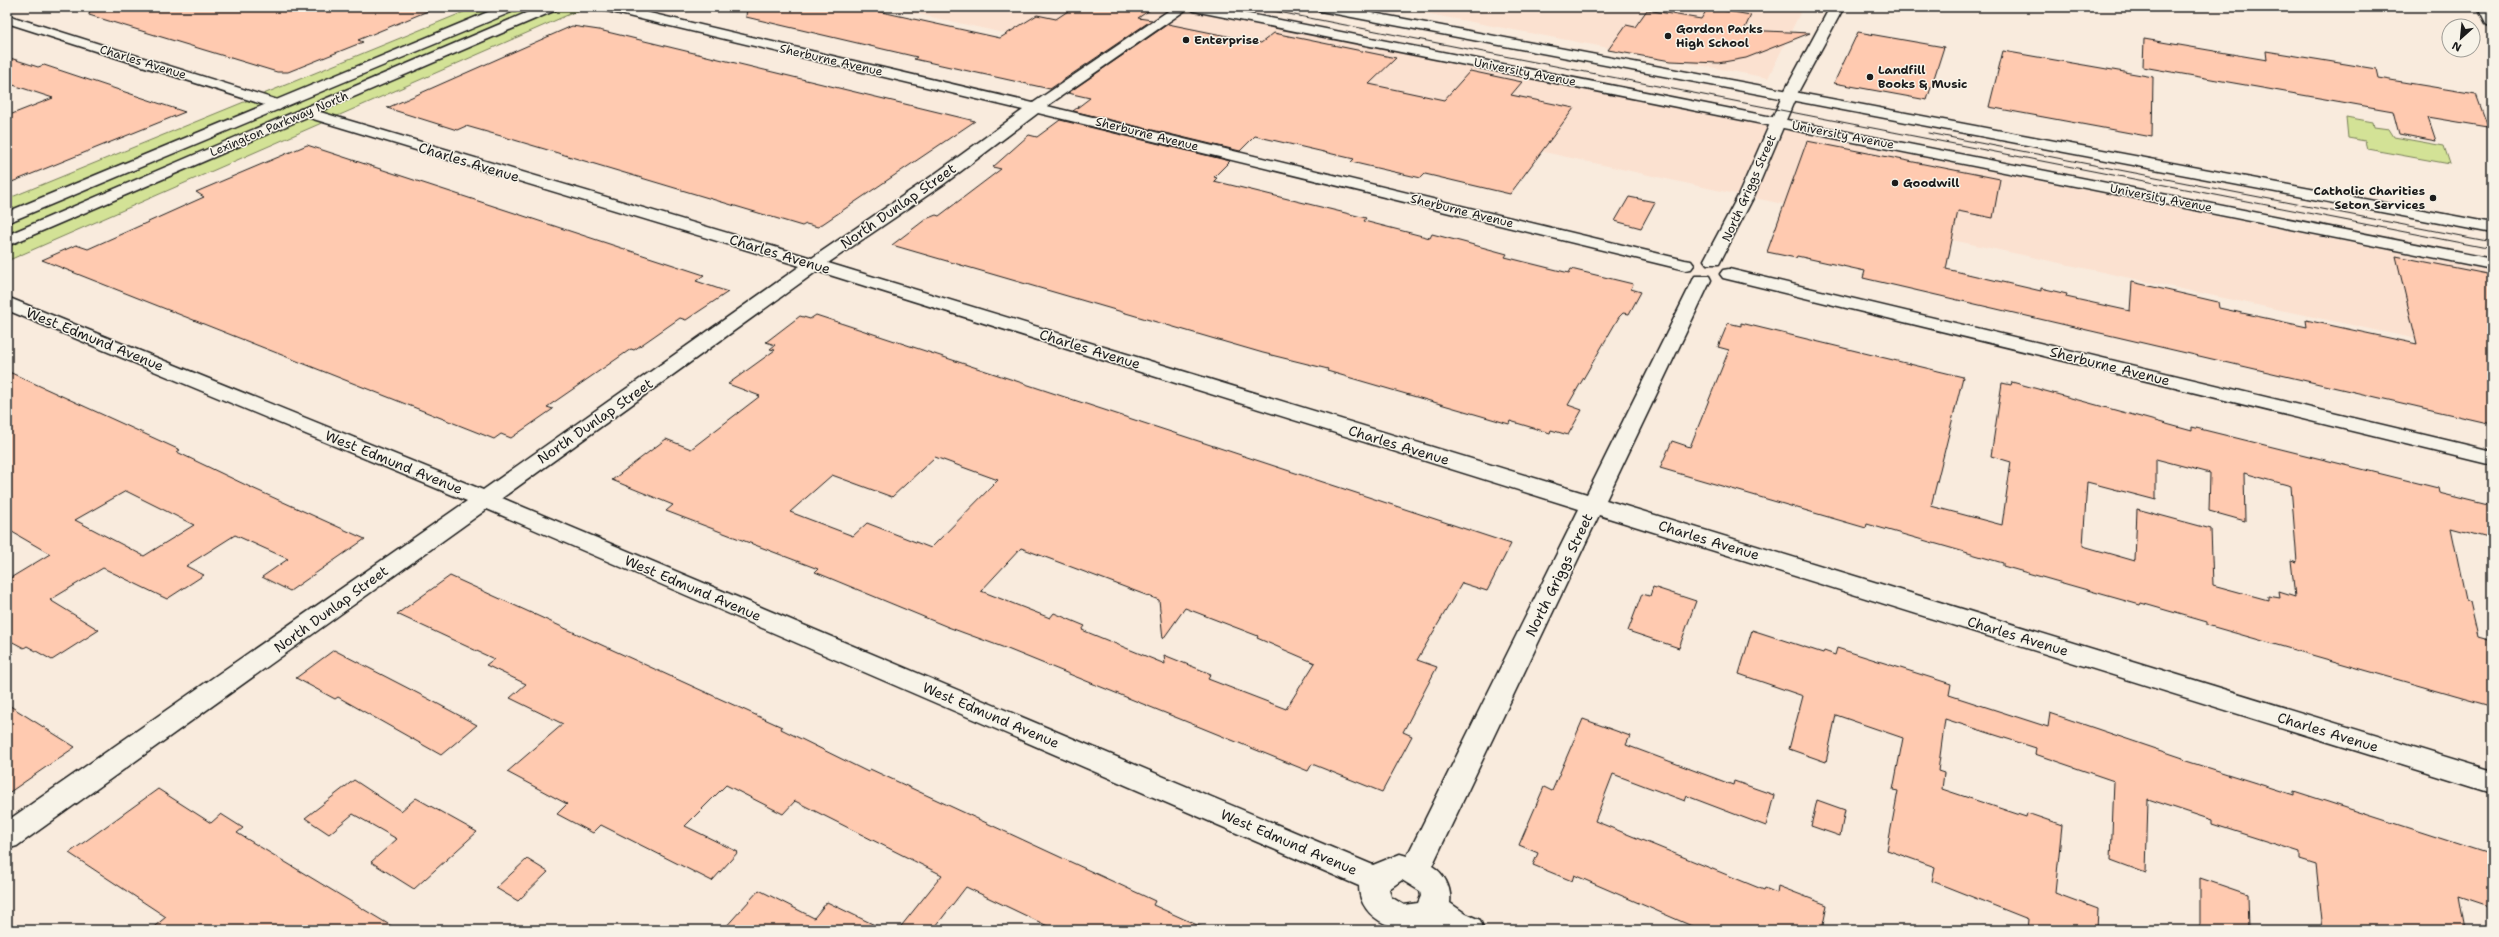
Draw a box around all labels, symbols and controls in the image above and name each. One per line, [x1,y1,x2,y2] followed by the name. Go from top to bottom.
[2441,18,2481,58] north arrow
[1676,21,1763,51] place label: Gordon Parks High School
[1663,31,1673,41] marker: Gordon Parks High School
[1194,32,1259,48] place label: Enterprise
[1181,35,1191,45] marker: Enterprise
[2449,38,2464,55] text: N
[778,40,884,80] street label: Sherburne Avenue
[98,41,188,83] street label: Charles Avenue
[1473,54,1578,90] street label: University Avenue
[1878,62,1967,92] place label: Landfill Books & Music
[1865,72,1875,82] marker: Landfill Books & Music
[207,88,351,160] street label: Lexington Parkway North
[1094,113,1200,155] street label: Sherburne Avenue
[1791,117,1896,153] street label: University Avenue
[1718,132,1780,244] street label: North Griggs Street
[416,138,522,186] street label: Charles Avenue
[837,159,959,253] street label: North Dunlap Street
[1903,175,1959,191] place label: Goodwill
[1890,178,1900,188] marker: Goodwill
[2109,180,2214,216] street label: University Avenue
[2314,183,2425,213] place label: Catholic Charities Seton Services
[1409,190,1515,232] street label: Sherburne Avenue
[2428,193,2438,203] marker: Catholic Charities Seton Services
[727,230,833,278] street label: Charles Avenue
[24,303,167,375] street label: West Edmund Avenue
[1037,325,1143,373] street label: Charles Avenue
[2048,342,2172,390] street label: Sherburne Avenue
[534,374,656,468] street label: North Dunlap Street
[1346,421,1452,469] street label: Charles Avenue
[323,426,466,498] street label: West Edmund Avenue
[1521,510,1597,640] street label: North Griggs Street
[1656,516,1762,564] street label: Charles Avenue
[622,551,764,625] street label: West Edmund Avenue
[270,561,392,657] street label: North Dunlap Street
[1965,612,2071,660] street label: Charles Avenue
[920,678,1062,752] street label: West Edmund Avenue
[2275,708,2381,756] street label: Charles Avenue
[1218,805,1360,879] street label: West Edmund Avenue

